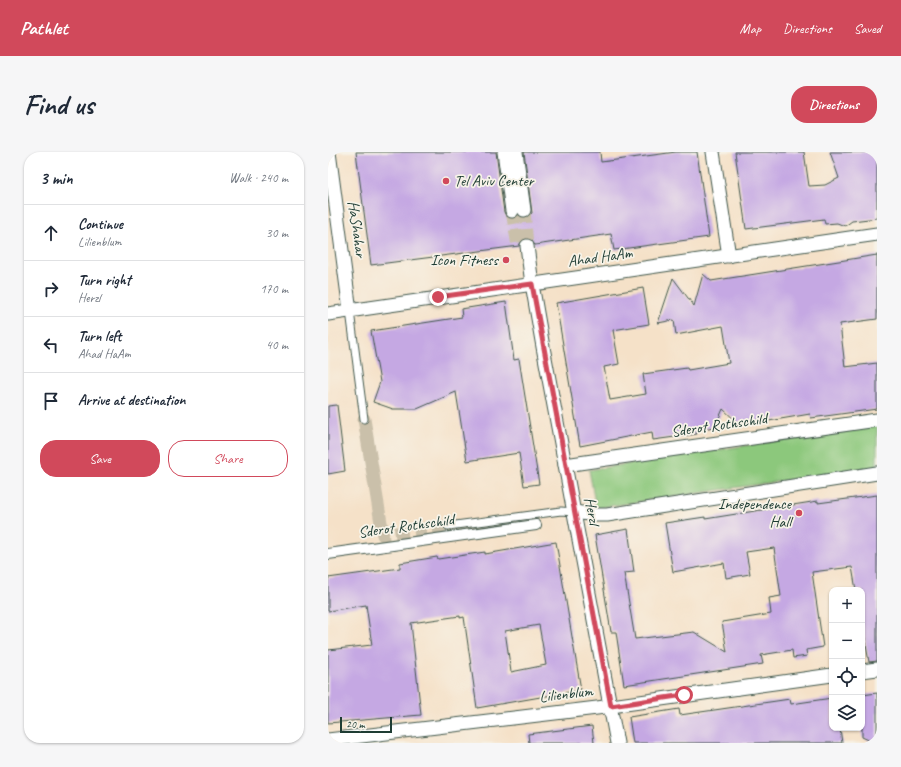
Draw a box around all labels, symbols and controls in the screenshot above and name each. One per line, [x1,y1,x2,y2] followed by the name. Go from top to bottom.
[20,16,68,40] text: Pathlet
[740,20,761,37] text: Map
[783,20,832,37] text: Directions
[854,20,881,37] text: Saved
[791,86,877,123] button: Directions
[24,87,94,122] text: Find us
[40,168,73,189] text: 3 min
[229,170,288,186] text: Walk · 240 m
[454,171,535,191] place label: Tel Aviv Center
[441,176,451,186] marker: Tel Aviv Center
[343,199,371,260] street label: HaShahar
[78,215,123,234] text: Continue
[40,222,62,244] icon: ahead
[266,225,288,241] text: 30 m
[78,234,121,250] text: Lilienblum
[566,242,635,271] street label: Ahad HaAm
[430,250,500,270] place label: Icon Fitness
[501,255,511,265] marker: Icon Fitness
[78,271,131,290] text: Turn right
[40,278,62,300] icon: right
[260,281,288,297] text: 170 m
[429,288,447,306] route end
[78,290,101,306] text: Herzl
[78,327,121,346] text: Turn left
[40,334,62,356] icon: left
[266,337,288,353] text: 40 m
[78,346,131,362] text: Ahad HaAm
[40,390,62,412] icon: arrive
[78,391,185,410] text: Arrive at destination
[670,408,771,442] street label: Sderot Rothschild
[40,440,160,477] button: Save
[168,440,288,477] button: Share
[718,494,794,532] place label: Independence Hall
[580,495,605,530] street label: Herzl
[794,508,804,518] marker: Independence Hall
[357,509,458,543] street label: Sderot Rothschild
[829,587,865,731] map controls
[829,587,865,623] button: +
[829,623,865,659] button: −
[829,659,865,695] button: locate
[538,681,595,707] street label: Lilienblum
[675,686,693,704] route start
[829,695,865,731] button: layers
[340,715,392,734] scale bar
[346,717,365,731] text: 20 m

